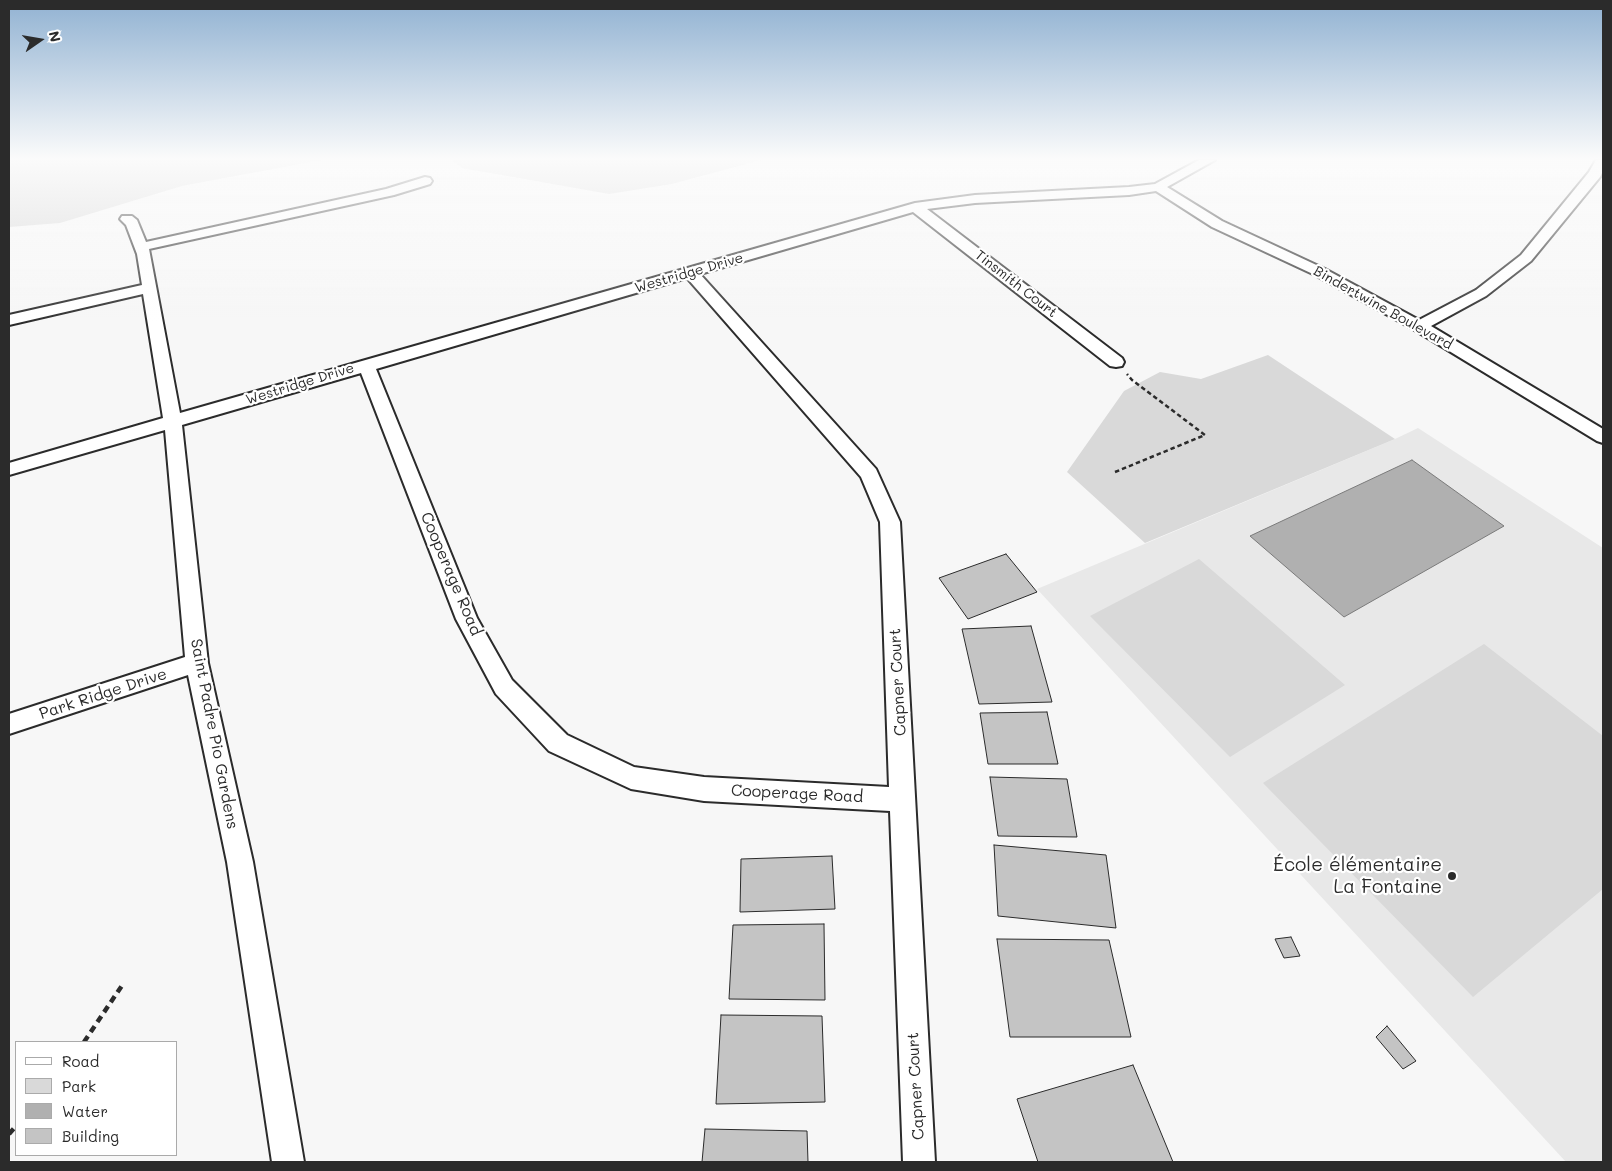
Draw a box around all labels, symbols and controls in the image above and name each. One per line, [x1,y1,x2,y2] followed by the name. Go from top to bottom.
[15,15,65,65] north arrow
[45,29,66,44] text: N
[972,247,1060,321] street label: Tinsmith Court
[633,249,745,297] street label: Westridge Drive
[1311,263,1455,353] street label: Bindertwine Boulevard
[244,360,356,408] street label: Westridge Drive
[416,509,486,639] street label: Cooperage Road
[886,628,910,736] street label: Capner Court
[186,637,242,831] street label: Saint Padre Pio Gardens
[37,664,169,724] street label: Park Ridge Drive
[730,781,864,807] street label: Cooperage Road
[1273,854,1442,898] place label: École élémentaire La Fontaine
[1446,870,1458,882] marker: École élémentaire La Fontaine
[904,1032,928,1140] street label: Capner Court
[15,1041,178,1156] legend
[62,1051,99,1071] text: Road
[62,1076,96,1096] text: Park
[62,1101,108,1121] text: Water
[62,1126,119,1146] text: Building

